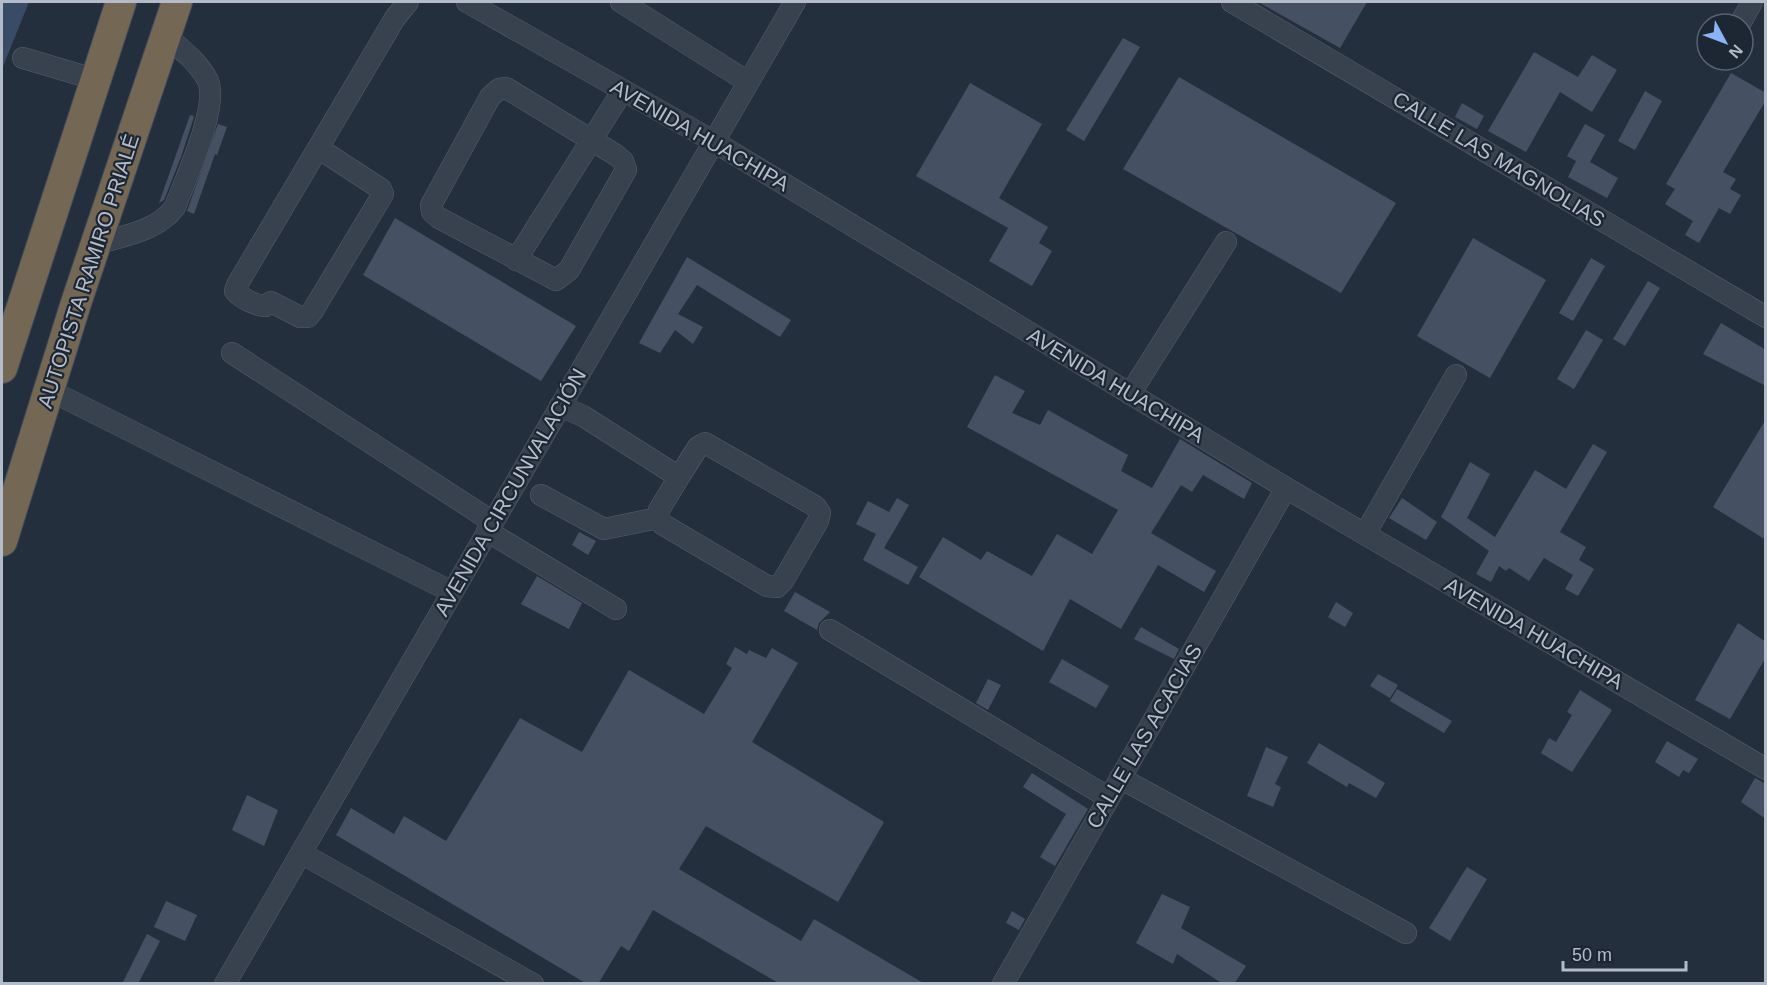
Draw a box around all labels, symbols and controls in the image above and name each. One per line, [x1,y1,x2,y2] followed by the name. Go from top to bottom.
[1695,12,1755,72] north arrow
[1726,42,1746,61] text: N
[607,74,793,196] street label: AVENIDA HUACHIPA
[1389,87,1609,231] street label: CALLE LAS MAGNOLIAS
[33,131,143,411] street label: AUTOPISTA RAMIRO PRIALÉ
[1023,323,1209,447] street label: AVENIDA HUACHIPA
[430,364,590,620] street label: AVENIDA CIRCUNVALACIÓN
[1441,572,1627,694] street label: AVENIDA HUACHIPA
[1082,640,1206,832] street label: CALLE LAS ACACIAS
[1563,934,1686,972] scale bar
[1572,945,1612,965] text: 50 m

